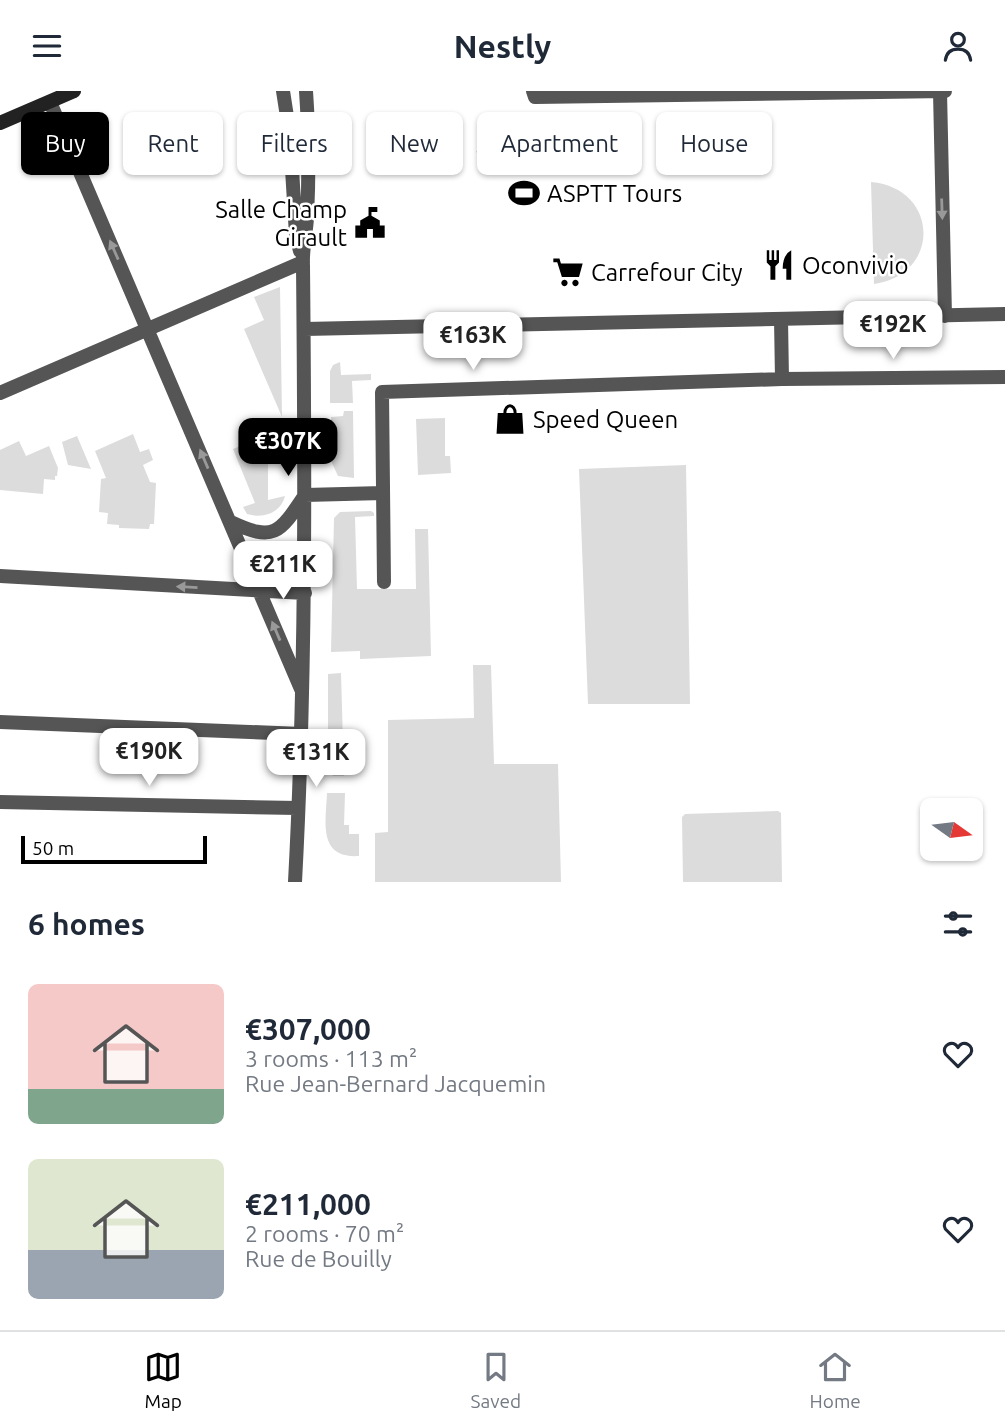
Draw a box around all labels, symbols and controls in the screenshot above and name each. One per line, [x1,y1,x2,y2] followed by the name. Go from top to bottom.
[28,27,66,65] icon: menu
[939,27,977,65] icon: person
[454,28,551,64] text: Nestly
[21,112,109,175] chip: Buy
[123,112,223,175] chip: Rent
[237,112,352,175] chip: Filters
[366,112,463,175] chip: New
[477,112,642,175] chip: Apartment
[656,112,772,175] chip: House
[507,176,541,210] sports icon: ASPTT Tours
[547,180,682,207] place label: ASPTT Tours
[215,196,348,251] place label: Salle Champ Girault
[936,198,947,220] one-way arrow
[353,206,387,240] public building icon: Salle Champ Girault
[108,240,120,260] one-way arrow
[762,248,796,282] restaurant icon: Oconvivio
[802,252,909,279] place label: Oconvivio
[551,255,585,289] supermarket icon: Carrefour City
[591,259,743,286] place label: Carrefour City
[844,301,942,361] pin: €192K
[859,311,927,336] text: €192K
[424,313,522,372] pin: €163K
[439,322,507,347] text: €163K
[493,402,527,436] shop icon: Speed Queen
[533,406,678,433] place label: Speed Queen
[239,419,337,478] pin: €307K
[254,428,322,453] text: €307K
[198,449,209,470] one-way arrow
[234,541,332,601] pin: €211K
[249,551,317,576] text: €211K
[176,581,198,592] one-way arrow
[271,620,282,641] one-way arrow
[100,729,198,788] pin: €190K
[267,729,365,789] pin: €131K
[115,738,183,763] text: €190K
[282,739,350,764] text: €131K
[920,798,984,861] north arrow
[920,798,983,861] map controls
[21,833,206,865] scale bar
[32,837,74,859] text: 50 m
[939,905,977,943] icon: filters
[28,907,145,941] text: 6 homes
[84,1012,168,1096] icon: home
[245,1012,371,1046] text: €307,000
[939,1035,977,1073] icon: heart
[245,1046,417,1071] text: 3 rooms · 113 m²
[245,1071,546,1096] text: Rue Jean-Bernard Jacquemin
[84,1187,168,1271] icon: home
[245,1187,371,1221] text: €211,000
[939,1210,977,1248] icon: heart
[245,1221,404,1246] text: 2 rooms · 70 m²
[245,1246,392,1271] text: Rue de Bouilly
[144,1348,182,1412] tab: Map
[471,1348,521,1412] tab: Saved
[810,1348,861,1412] tab: Home

